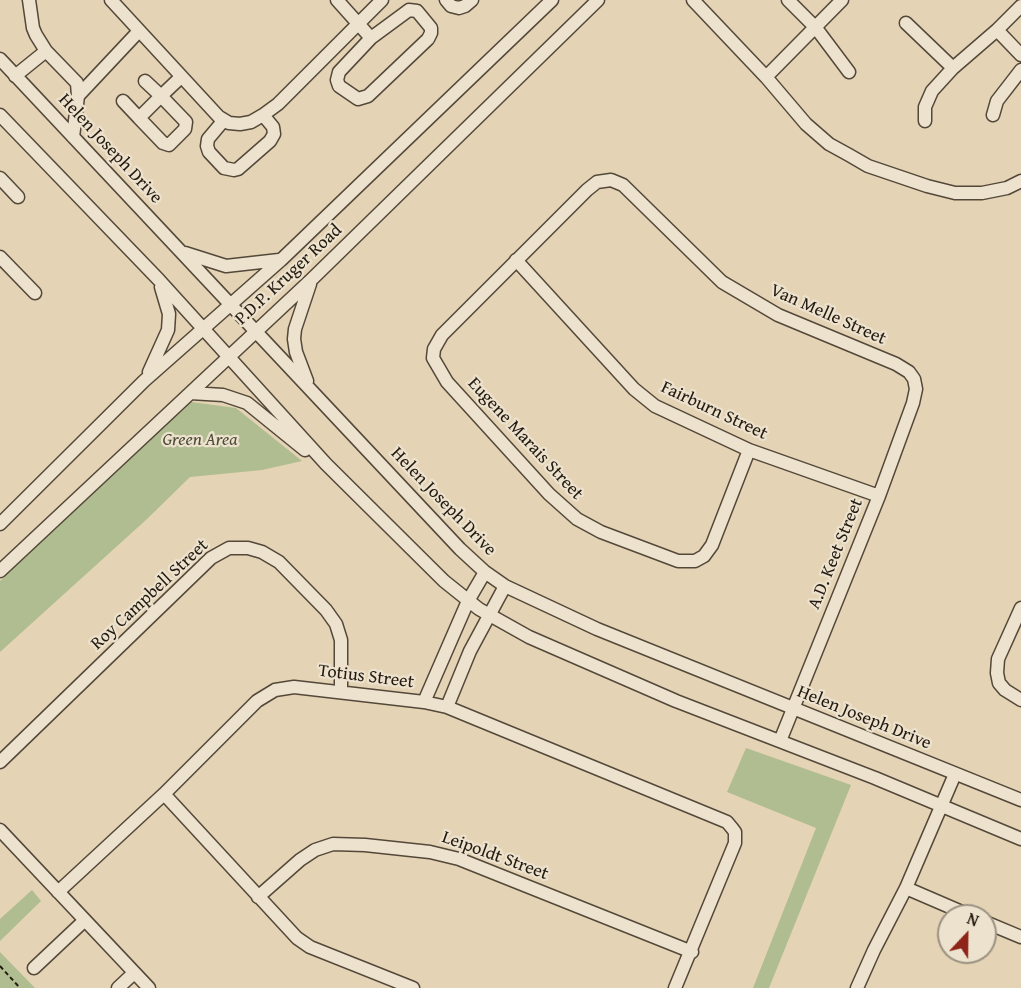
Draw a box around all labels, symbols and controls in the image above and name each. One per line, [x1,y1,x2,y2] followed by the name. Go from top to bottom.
[53,89,167,209] street label: Helen Joseph Drive
[231,220,347,330] street label: P.D.P. Kruger Road
[767,280,889,350] street label: Van Melle Street
[463,373,587,505] street label: Eugene Marais Street
[657,377,771,445] street label: Fairburn Street
[162,429,238,451] park label: Green Area
[386,443,500,561] street label: Helen Joseph Drive
[804,495,868,613] street label: A.D. Keet Street
[87,535,213,655] street label: Roy Campbell Street
[317,660,415,694] street label: Totius Street
[794,681,934,755] street label: Helen Joseph Drive
[439,827,551,885] street label: Leipoldt Street
[937,904,997,964] north arrow
[964,906,982,932] text: N

